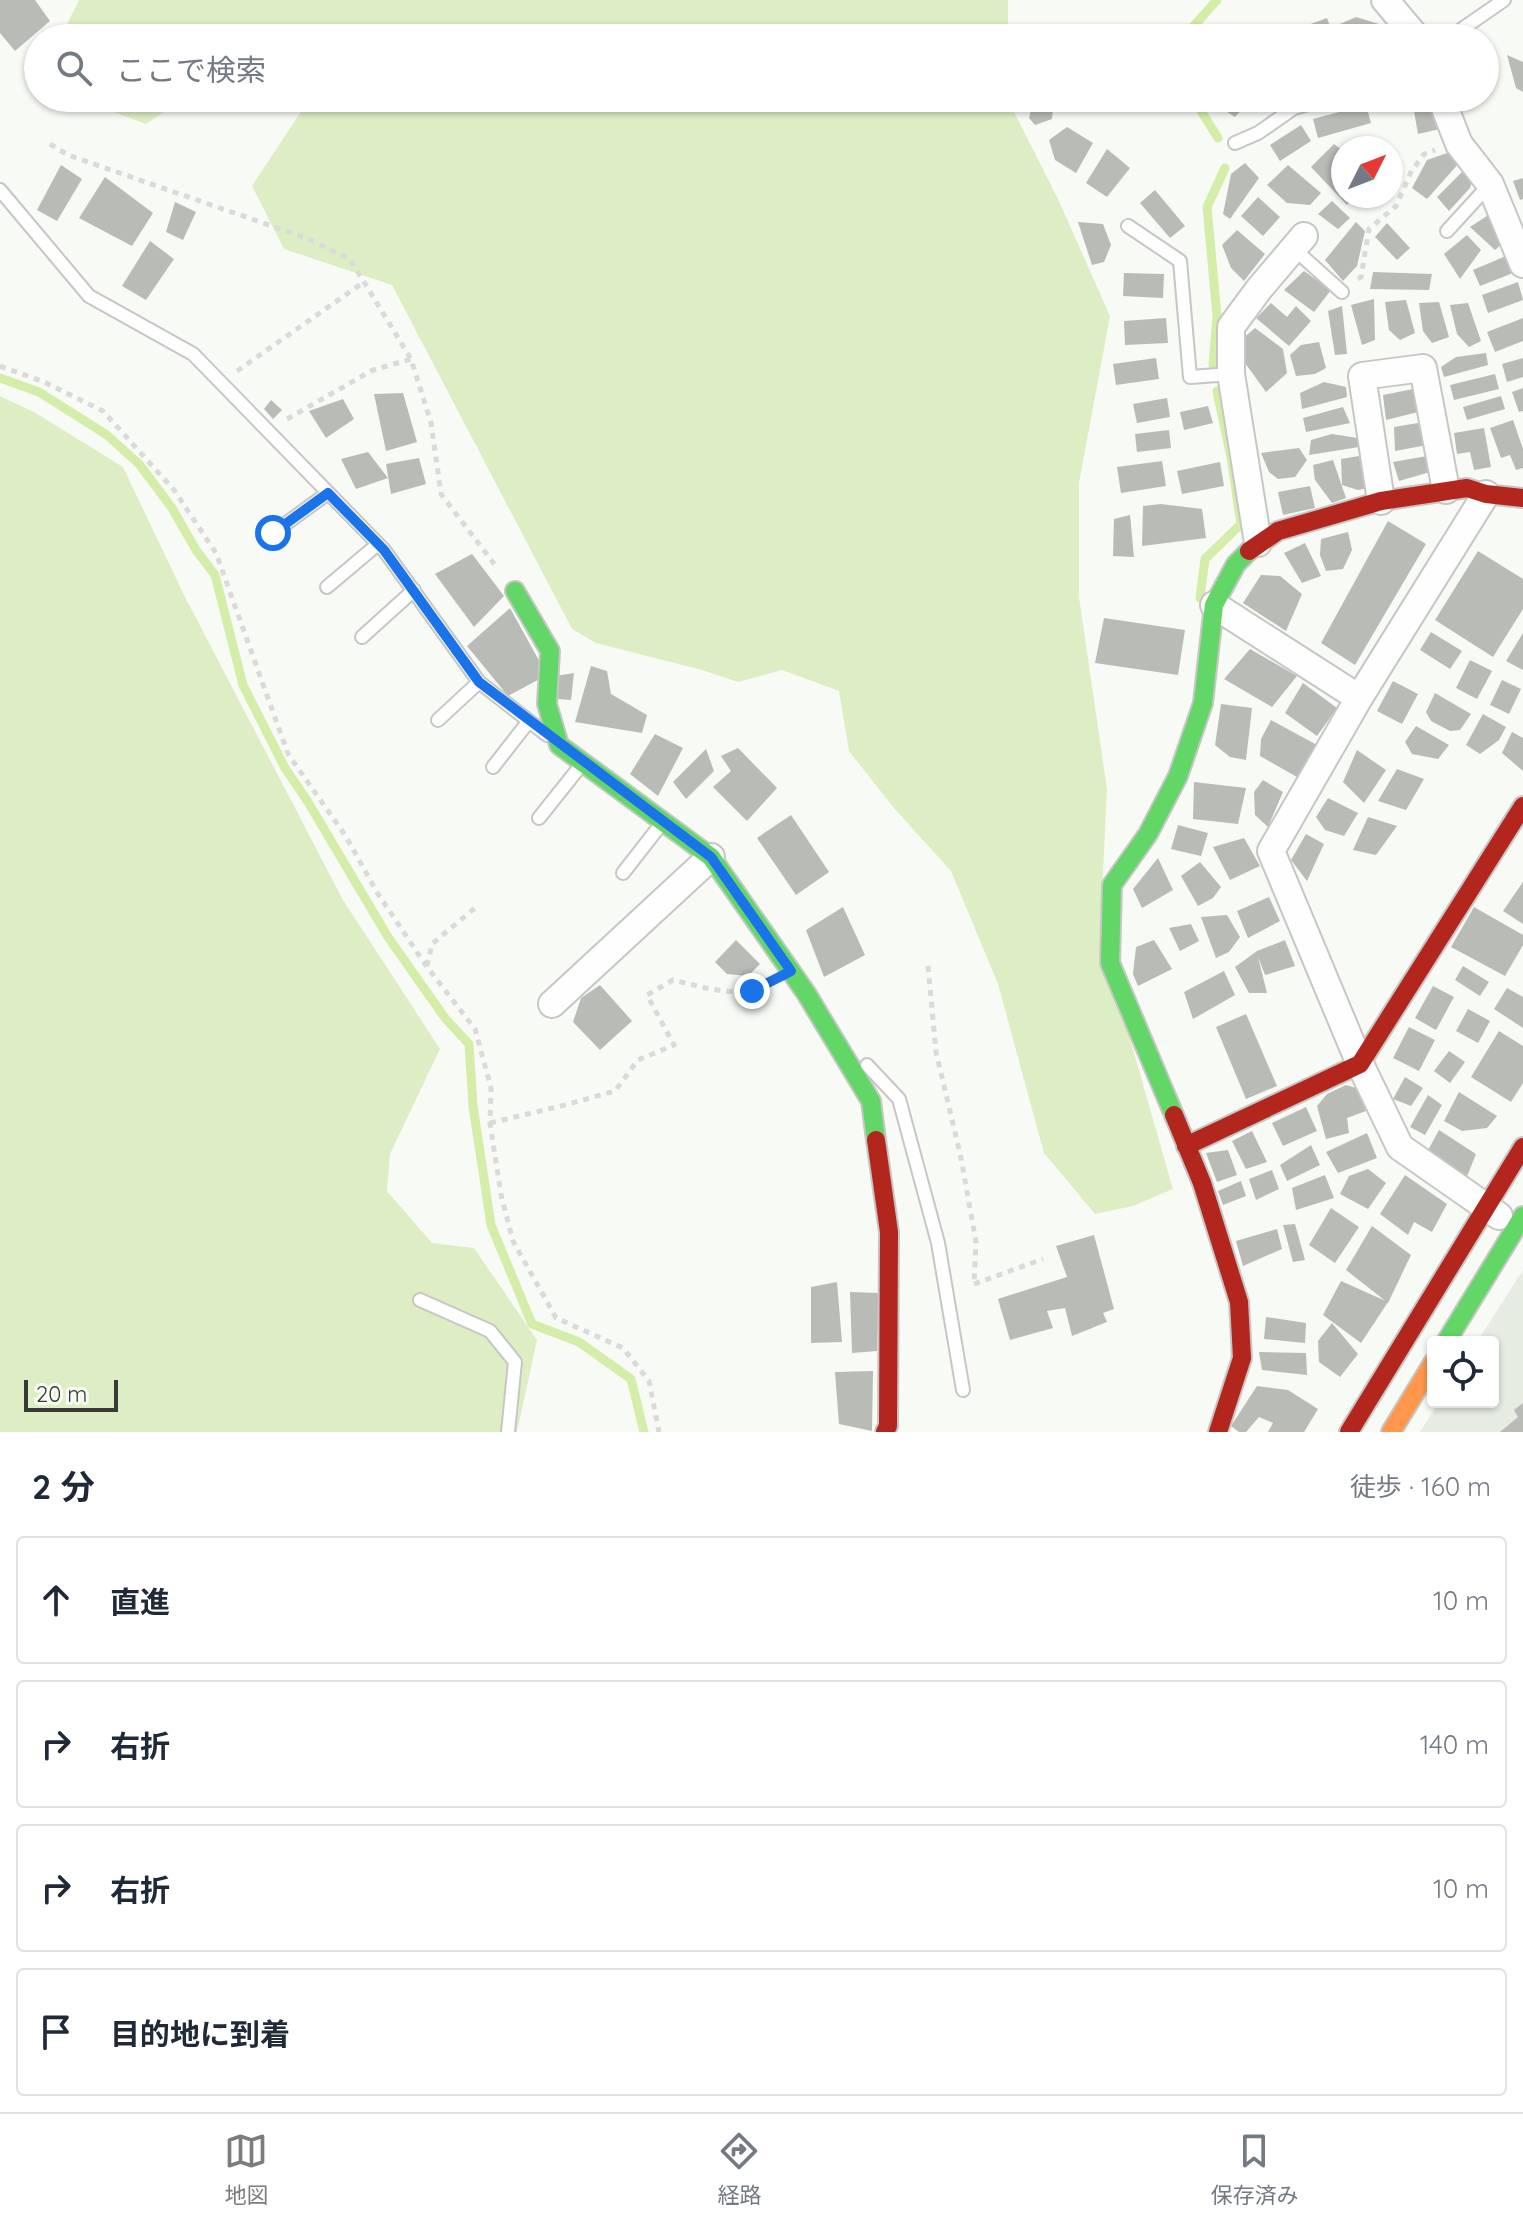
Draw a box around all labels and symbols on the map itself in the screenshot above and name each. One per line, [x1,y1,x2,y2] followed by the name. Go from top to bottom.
[1331,136,1403,208] north arrow
[255,515,291,551] route start
[734,973,770,1009] route end
[24,1376,118,1412] scale bar

